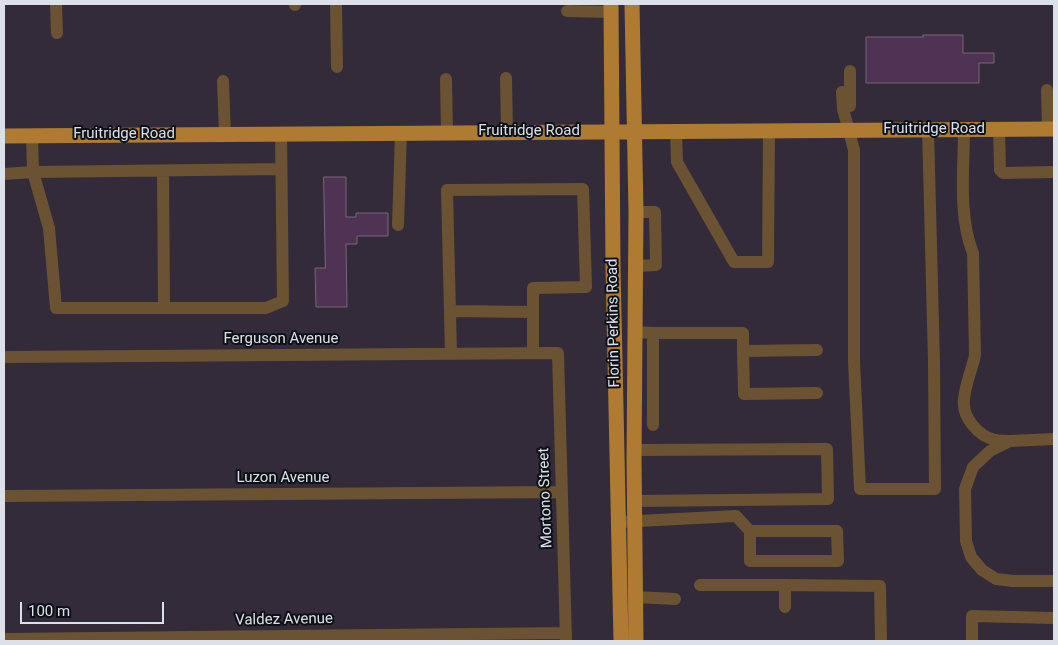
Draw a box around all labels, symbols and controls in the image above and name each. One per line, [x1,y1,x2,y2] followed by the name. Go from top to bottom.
[883,120,985,138] street label: Fruitridge Road
[478,122,580,140] street label: Fruitridge Road
[73,125,175,143] street label: Fruitridge Road
[604,258,624,388] street label: Florin Perkins Road
[223,330,339,348] street label: Ferguson Avenue
[535,447,557,549] street label: Mortono Street
[237,469,329,487] street label: Luzon Avenue
[22,592,166,624] scale bar
[28,602,70,620] text: 100 m
[235,610,333,630] street label: Valdez Avenue

